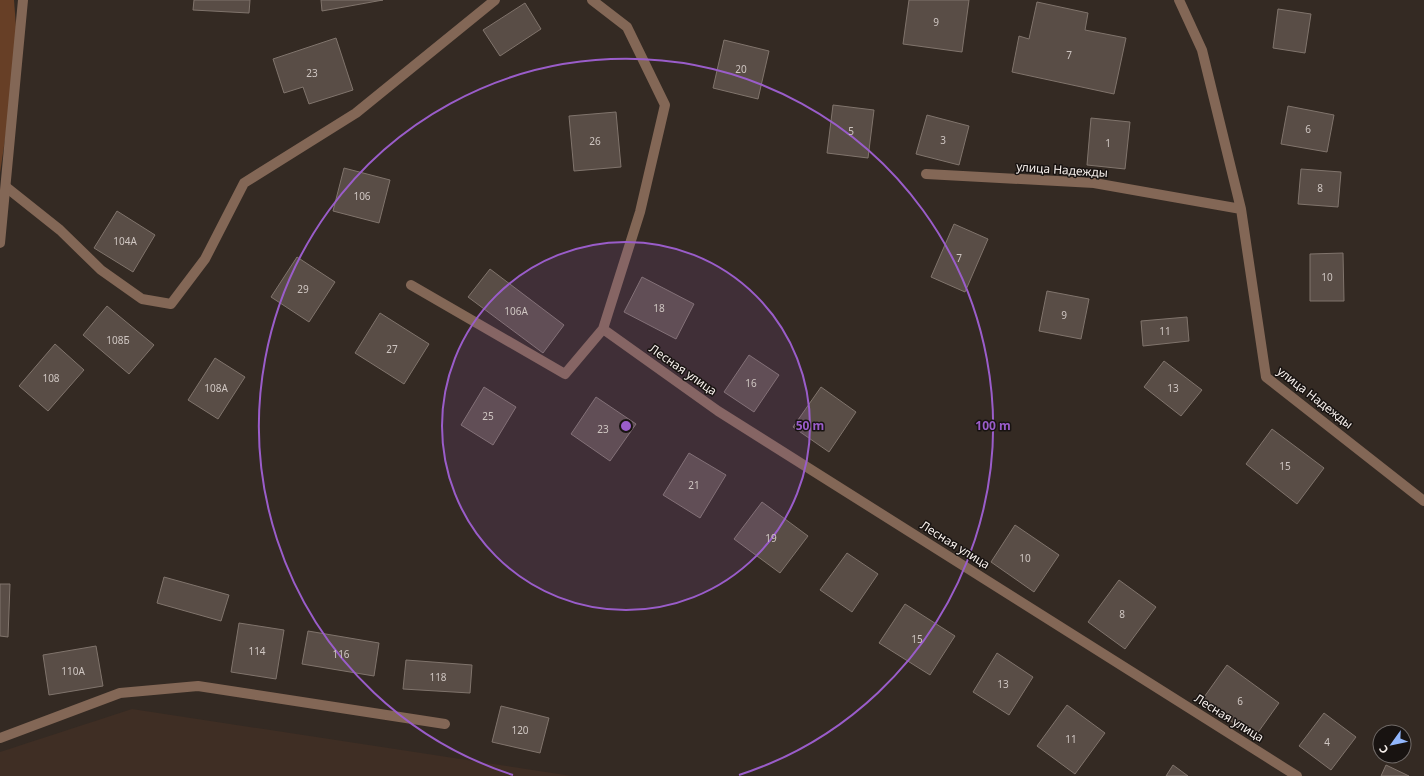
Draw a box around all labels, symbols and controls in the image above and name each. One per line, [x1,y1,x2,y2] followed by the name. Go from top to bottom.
[933,15,939,29] house number: 9
[1066,48,1072,62] house number: 7
[735,62,747,76] house number: 20
[306,66,318,80] house number: 23
[1305,122,1311,136] house number: 6
[848,124,854,138] house number: 5
[940,133,946,147] house number: 3
[589,134,601,148] house number: 26
[1105,136,1111,150] house number: 1
[1016,158,1108,181] street label: улица Надежды
[1317,181,1323,195] house number: 8
[353,189,371,203] house number: 106
[113,234,137,248] house number: 104А
[956,251,962,265] house number: 7
[1321,270,1333,284] house number: 10
[297,282,309,296] house number: 29
[653,301,665,315] house number: 18
[504,304,528,318] house number: 106А
[1061,308,1067,322] house number: 9
[1159,324,1171,338] house number: 11
[106,333,130,347] house number: 108Б
[646,340,721,399] street label: Лесная улица
[386,342,398,356] house number: 27
[1274,363,1357,433] street label: улица Надежды
[42,371,60,385] house number: 108
[745,376,757,390] house number: 16
[204,381,228,395] house number: 108А
[1167,381,1179,395] house number: 13
[482,409,494,423] house number: 25
[796,417,824,434] text: 50 m
[975,417,1011,434] text: 100 m
[619,419,633,433] centre of rings
[597,422,609,436] house number: 23
[1279,459,1291,473] house number: 15
[688,478,700,492] house number: 21
[917,516,993,573] street label: Лесная улица
[765,531,777,545] house number: 19
[1019,551,1031,565] house number: 10
[1119,607,1125,621] house number: 8
[911,632,923,646] house number: 15
[248,644,266,658] house number: 114
[332,647,350,661] house number: 116
[61,664,85,678] house number: 110А
[429,670,447,684] house number: 118
[997,677,1009,691] house number: 13
[1191,689,1267,746] street label: Лесная улица
[1237,694,1243,708] house number: 6
[511,723,529,737] house number: 120
[1372,724,1412,764] north arrow
[1065,732,1077,746] house number: 11
[1324,735,1330,749] house number: 4
[1375,743,1391,757] text: С

